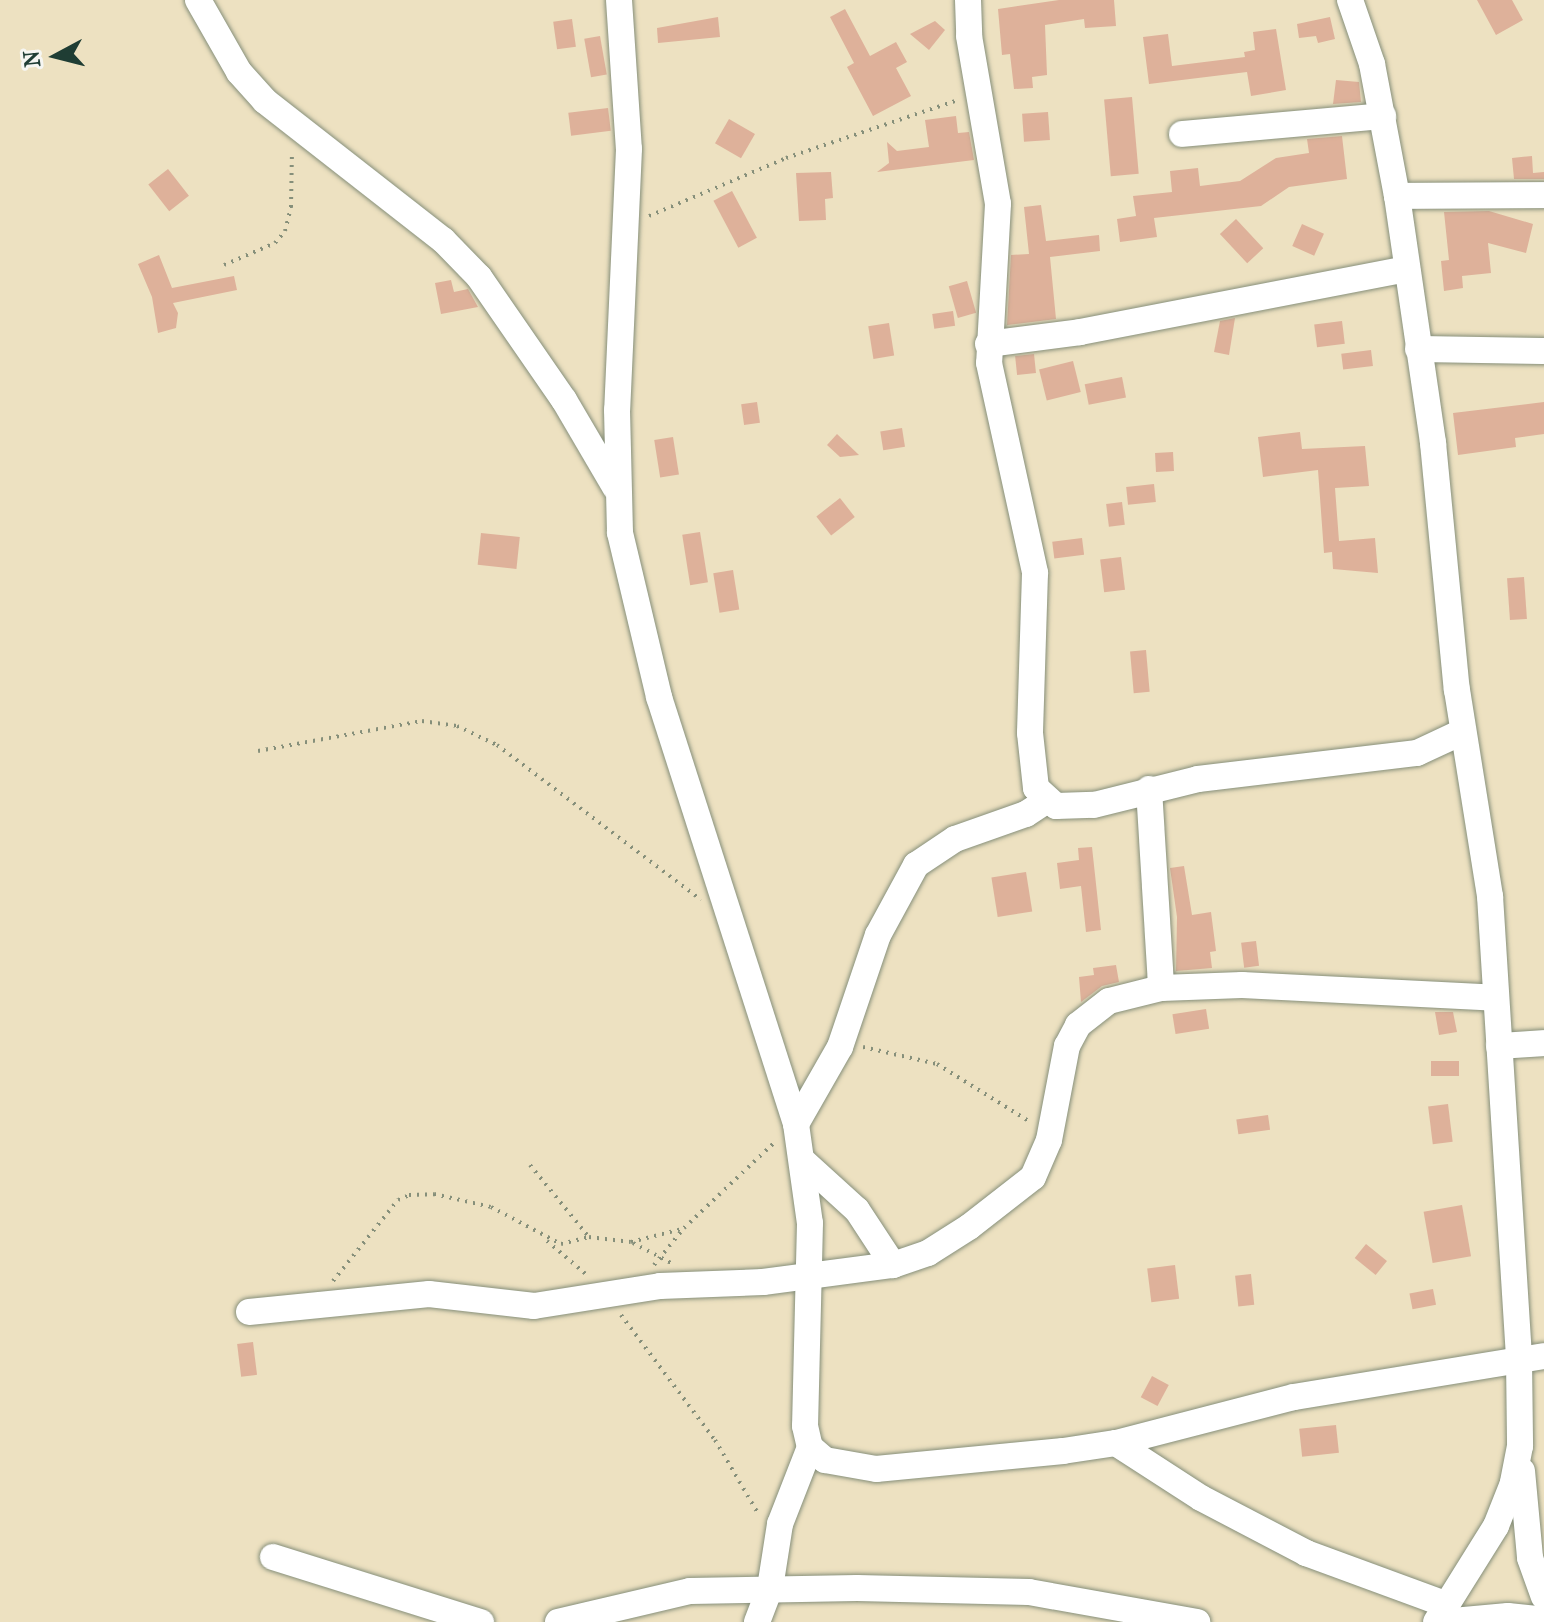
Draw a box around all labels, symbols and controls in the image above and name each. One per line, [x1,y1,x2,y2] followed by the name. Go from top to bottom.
[16,16,96,96] north arrow
[18,49,46,69] text: N

